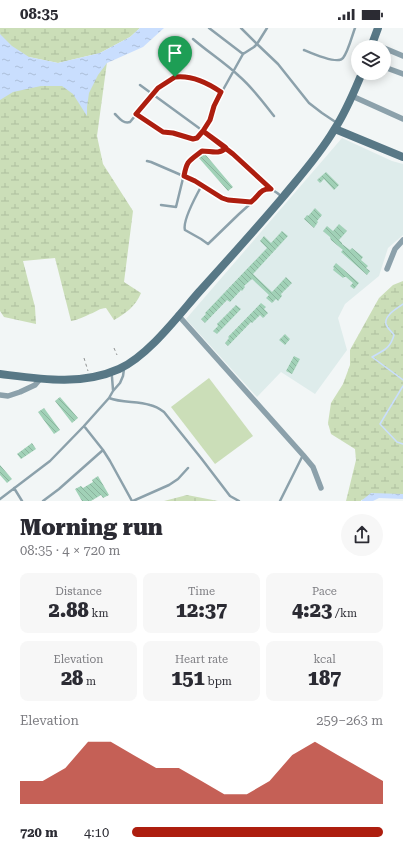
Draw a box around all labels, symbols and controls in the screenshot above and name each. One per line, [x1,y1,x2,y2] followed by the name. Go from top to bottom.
[20,5,58,23] text: 08:35
[158,36,192,77] pin
[351,40,391,80] map controls
[351,40,391,80] button: layers
[164,42,186,64] icon: arrive
[341,514,383,556] button: share
[20,515,163,540] text: Morning run
[20,543,120,558] text: 08:35 · 4 × 720 m
[55,585,102,598] text: Distance
[188,585,215,598] text: Time
[312,585,337,598] text: Pace
[48,598,89,622] text: 2.88
[176,598,227,622] text: 12:37
[292,598,332,622] text: 4:23
[89,607,109,620] text: km
[332,607,357,620] text: /km
[54,653,103,666] text: Elevation
[175,653,228,666] text: Heart rate
[313,653,336,666] text: kcal
[61,666,83,690] text: 28
[171,666,205,690] text: 151
[308,666,341,690] text: 187
[83,675,96,688] text: m
[205,675,232,688] text: bpm
[20,713,79,728] text: Elevation
[316,713,383,728] text: 259–263 m
[20,825,58,840] text: 720 m
[84,825,109,840] text: 4:10

